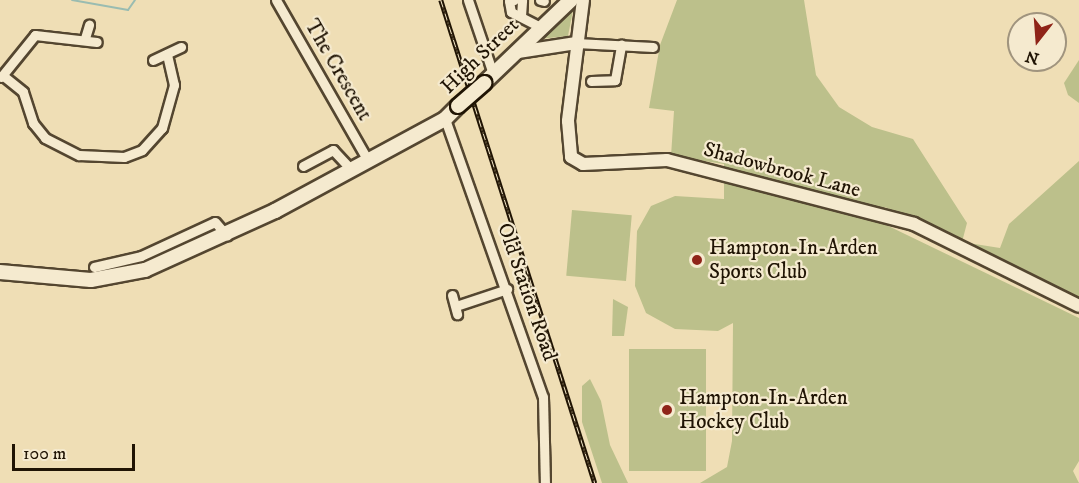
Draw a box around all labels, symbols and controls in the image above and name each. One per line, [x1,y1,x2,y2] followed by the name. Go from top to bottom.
[1007,12,1067,72] north arrow
[436,13,524,99] street label: High Street
[299,15,377,125] street label: The Crescent
[1023,46,1042,69] text: N
[701,137,863,203] street label: Shadowbrook Lane
[492,220,562,364] street label: Old Station Road
[709,235,878,285] place label: Hampton-In-Arden Sports Club
[690,253,704,267] marker: Hampton-In-Arden Sports Club
[679,385,848,435] place label: Hampton-In-Arden Hockey Club
[660,403,674,417] marker: Hampton-In-Arden Hockey Club
[15,432,138,470] scale bar
[23,443,66,465] text: 100 m

